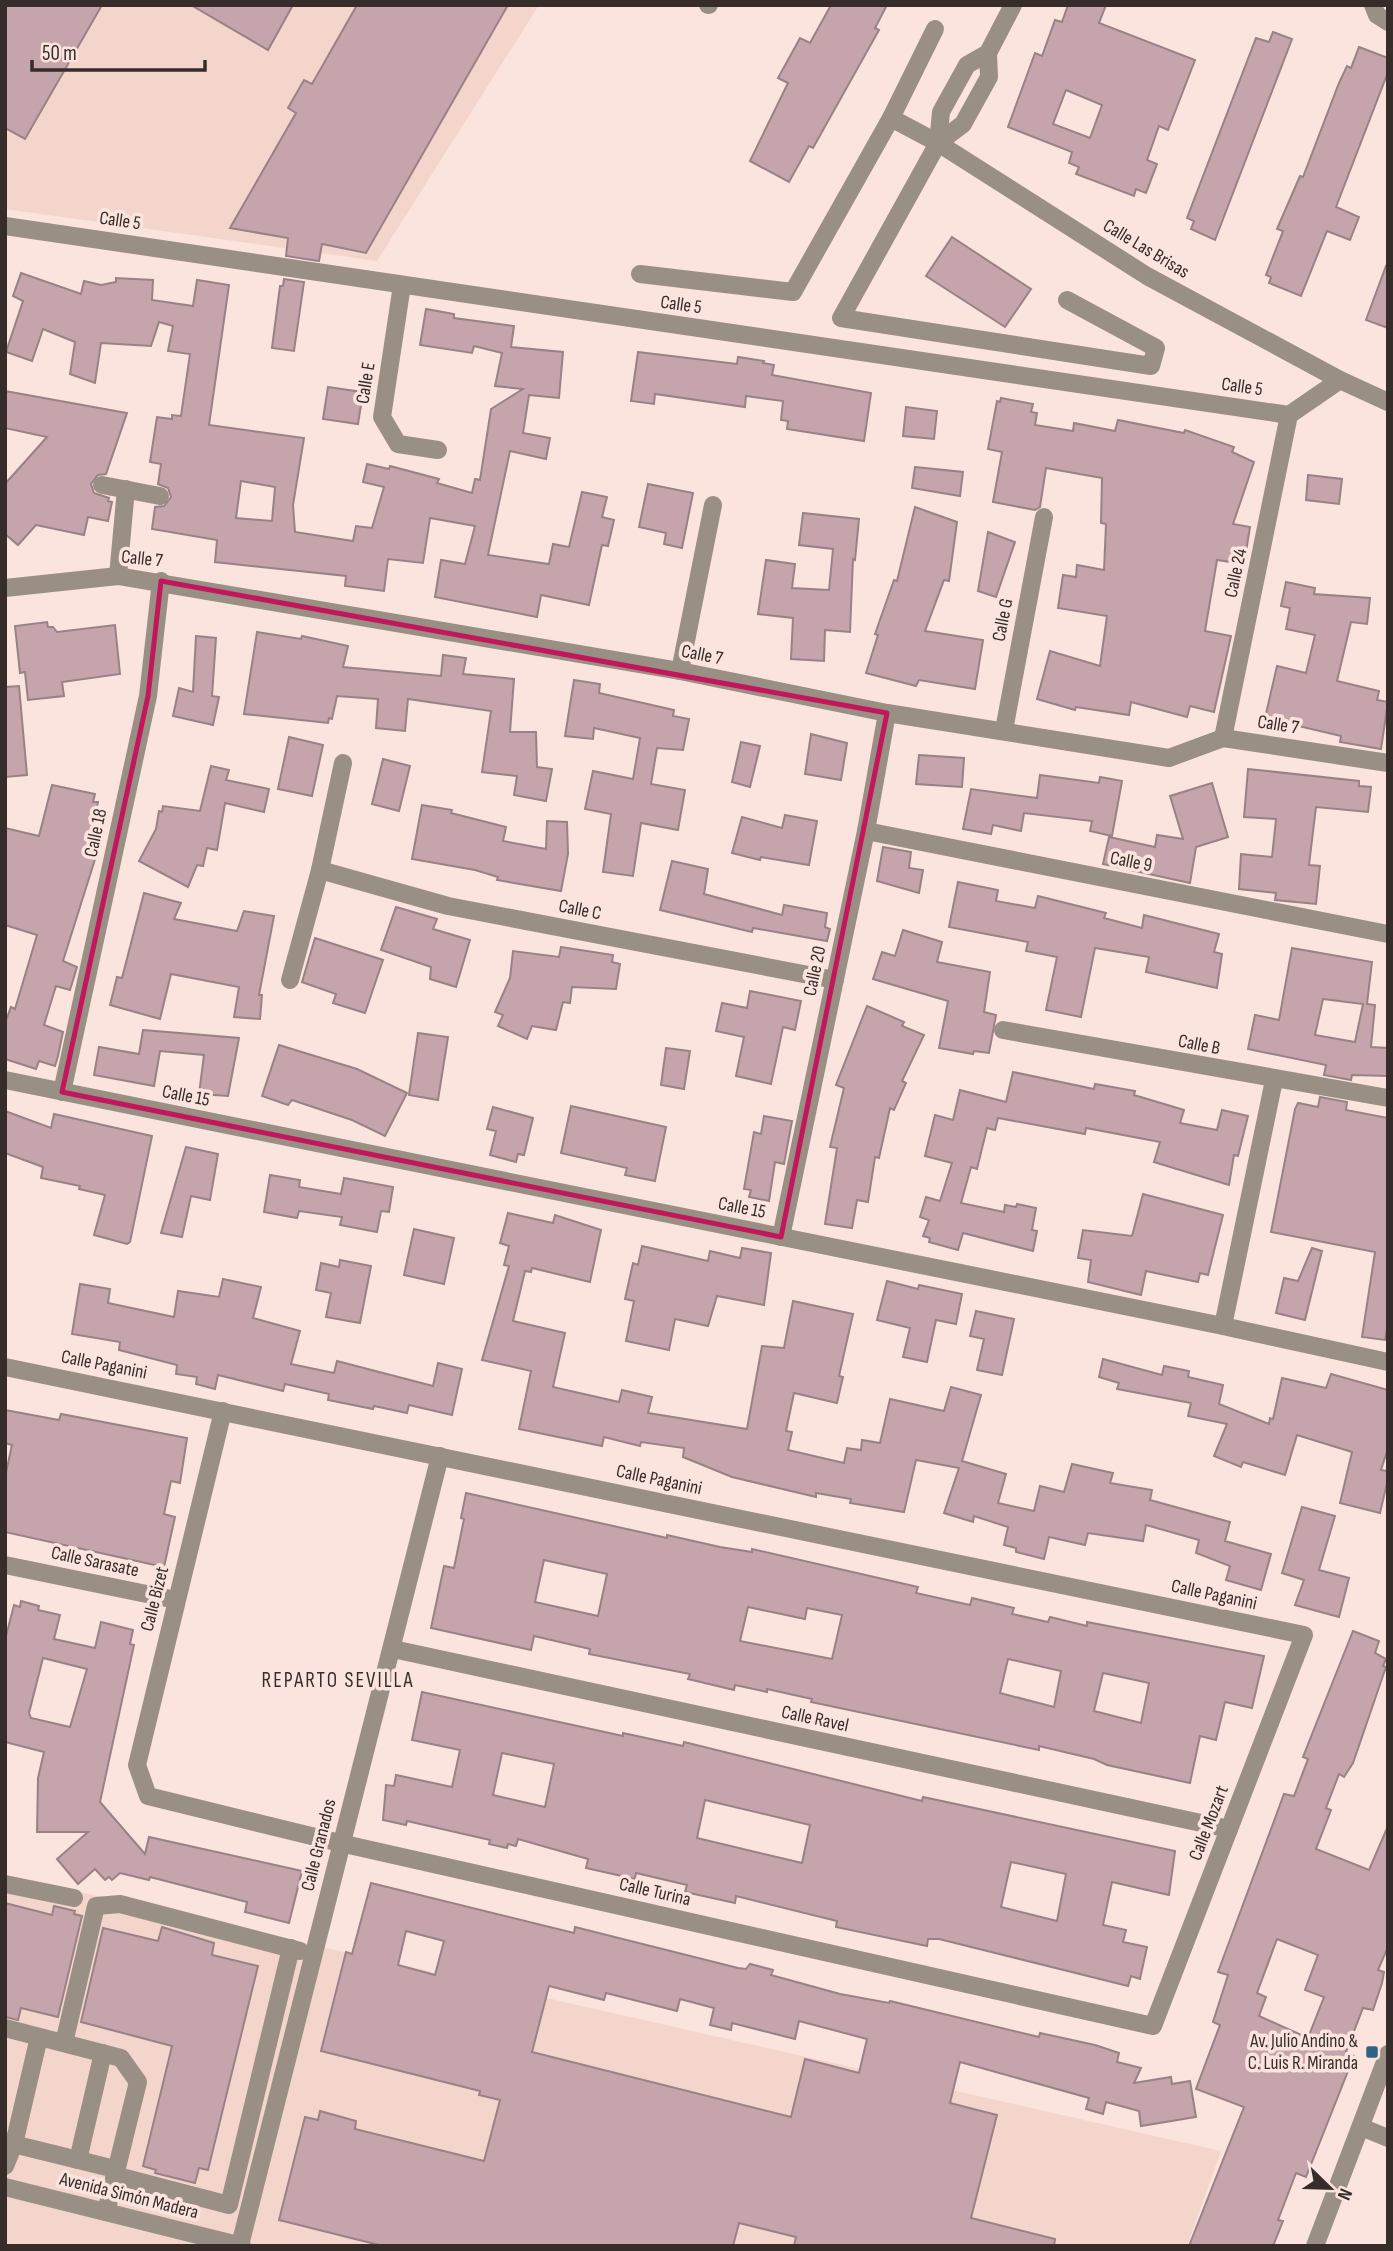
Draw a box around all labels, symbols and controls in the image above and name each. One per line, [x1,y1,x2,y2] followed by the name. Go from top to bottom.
[32,28,205,72] scale bar
[42,41,77,66] text: 50 m
[98,207,142,235] street label: Calle 5
[1099,214,1193,284] street label: Calle Las Brisas
[659,291,703,319] street label: Calle 5
[351,361,381,405] street label: Calle E
[1220,373,1264,401] street label: Calle 5
[120,545,164,573] street label: Calle 7
[1220,546,1252,600] street label: Calle 24
[988,596,1018,644] street label: Calle G
[679,640,725,670] street label: Calle 7
[1256,710,1301,740] street label: Calle 7
[80,807,112,859] street label: Calle 18
[1108,847,1154,877] street label: Calle 9
[557,895,603,925] street label: Calle C
[799,944,831,998] street label: Calle 20
[1176,1030,1222,1060] street label: Calle B
[160,1080,212,1112] street label: Calle 15
[716,1192,768,1224] street label: Calle 15
[59,1345,149,1385] street label: Calle Paganini
[614,1460,704,1500] street label: Calle Paganini
[49,1541,141,1583] street label: Calle Sarasate
[136,1564,174,1634] street label: Calle Bizet
[1169,1575,1259,1615] street label: Calle Paganini
[261,1668,415,1693] district label: REPARTO SEVILLA
[779,1701,851,1737] street label: Calle Ravel
[1184,1782,1234,1864] street label: Calle Mozart
[296,1796,342,1893] street label: Calle Granados
[617,1873,693,1911] street label: Calle Turina
[1248,2030,1358,2075] place label: Av. Julio Andino & C. Luis R. Miranda
[1364,2044,1380,2060] marker: Av. Julio Andino & C. Luis R. Miranda
[1295,2153,1365,2223] north arrow
[56,2167,201,2224] street label: Avenida Simón Madera
[1332,2185,1357,2203] text: N

